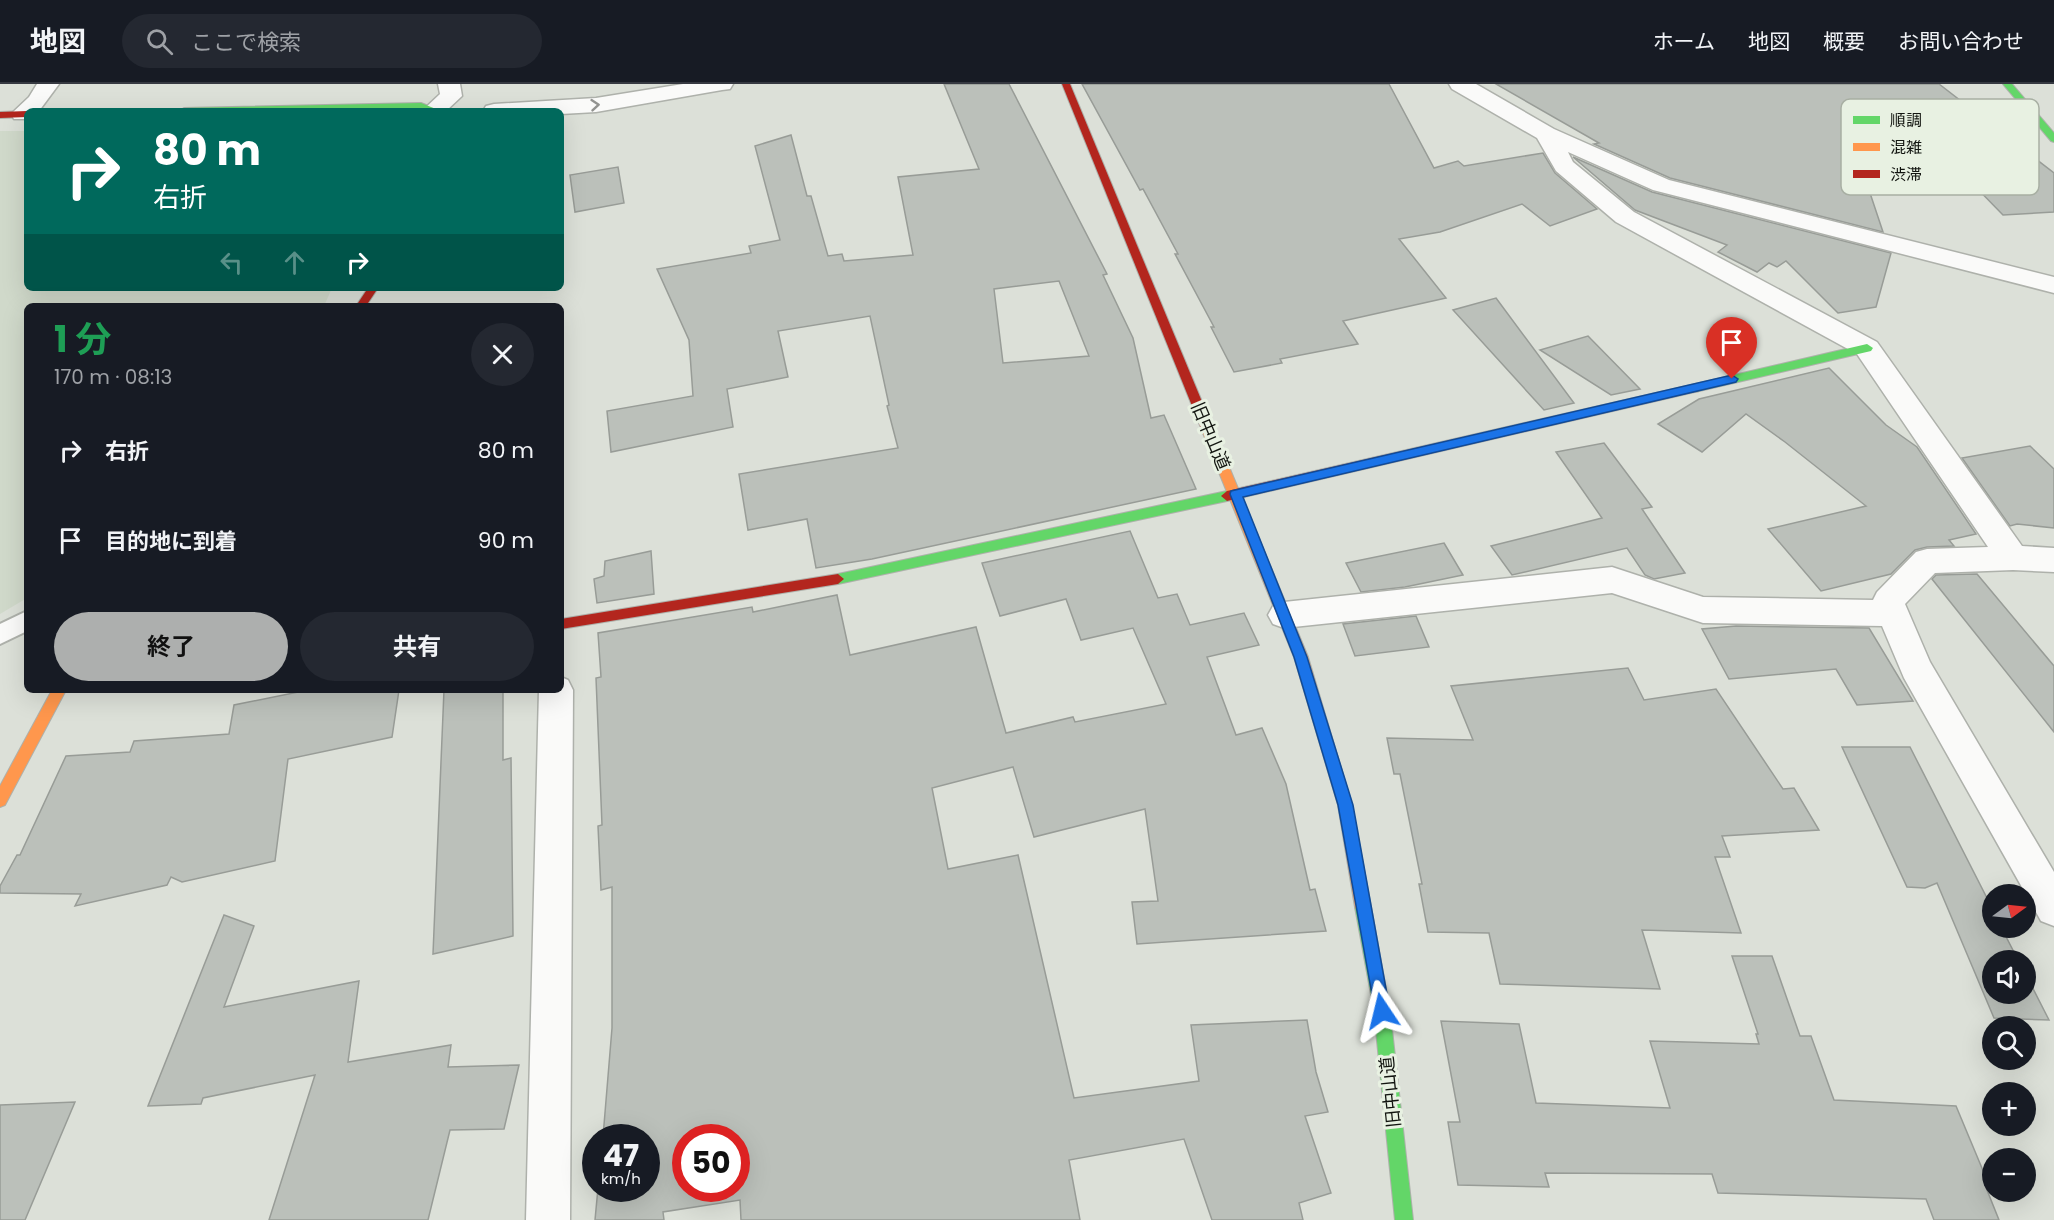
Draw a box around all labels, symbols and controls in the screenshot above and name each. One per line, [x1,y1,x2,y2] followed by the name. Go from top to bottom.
[122,14,542,68] search box
[30,22,86,61] text: 地図
[143,25,176,58] icon: search
[191,27,301,58] text: ここで検索
[1653,27,1715,56] text: ホーム
[1748,27,1790,56] text: 地図
[1823,27,1865,56] text: 概要
[1898,27,2024,56] text: お問い合わせ
[590,99,599,112] one-way arrow
[1841,99,2039,195] legend
[1890,109,1922,132] text: 順調
[153,121,261,180] text: 80 m
[54,132,132,210] icon: right
[1890,136,1922,159] text: 混雑
[1890,163,1922,186] text: 渋滞
[153,179,207,216] text: 右折
[215,246,248,279] icon: left
[278,246,311,279] icon: ahead
[341,246,374,279] icon: right
[54,314,111,365] text: 1 分
[1706,317,1757,379] pin
[471,323,534,386] button: close
[1715,326,1748,359] icon: arrive
[54,363,172,391] text: 170 m · 08:13
[1185,398,1237,474] street label: 旧中山道
[54,434,87,467] icon: right
[478,435,534,466] text: 80 m
[105,436,149,467] text: 右折
[54,524,87,557] icon: arrive
[478,525,534,556] text: 90 m
[105,526,237,557] text: 目的地に到着
[54,612,288,681] button: 終了
[300,612,534,681] button: 共有
[1982,884,2036,938] north arrow
[1982,884,2036,1202] map controls
[1982,950,2036,1004] button: sound
[1350,979,1414,1043] position arrow
[1982,1016,2036,1070] button: search
[1374,1055,1406,1129] street label: 旧中山道
[1982,1082,2036,1136] button: +
[672,1124,750,1202] speed limit sign: 50
[603,1134,639,1177] text: 47
[1982,1148,2036,1202] button: −
[601,1168,641,1189] text: km/h

